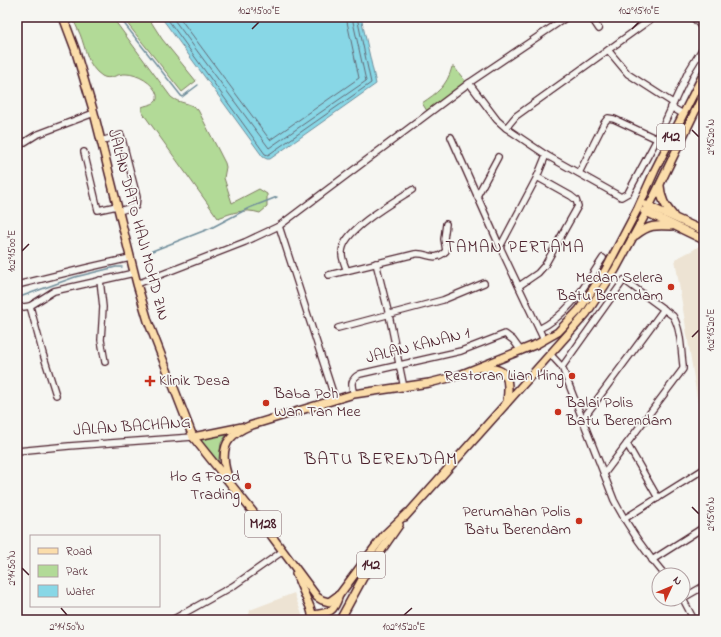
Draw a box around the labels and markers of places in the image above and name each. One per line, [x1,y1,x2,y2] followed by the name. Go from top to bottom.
[556,266,663,308] place label: Medan Selera Batu Berendam
[666,282,676,292] marker: Medan Selera Batu Berendam
[444,364,564,388] place label: Restoran Lian Hing
[159,369,230,393] place label: Klinik Desa
[567,371,577,381] marker: Restoran Lian Hing
[144,375,156,387] marker: Klinik Desa
[273,382,362,424] place label: Baba Poh Wan Tan Mee
[565,391,672,433] place label: Balai Polis Batu Berendam
[261,398,271,408] marker: Baba Poh Wan Tan Mee
[553,407,563,417] marker: Balai Polis Batu Berendam
[170,465,240,507] place label: Ho G Food Trading
[243,481,253,491] marker: Ho G Food Trading
[462,500,571,542] place label: Perumahan Polis Batu Berendam
[574,516,584,526] marker: Perumahan Polis Batu Berendam

